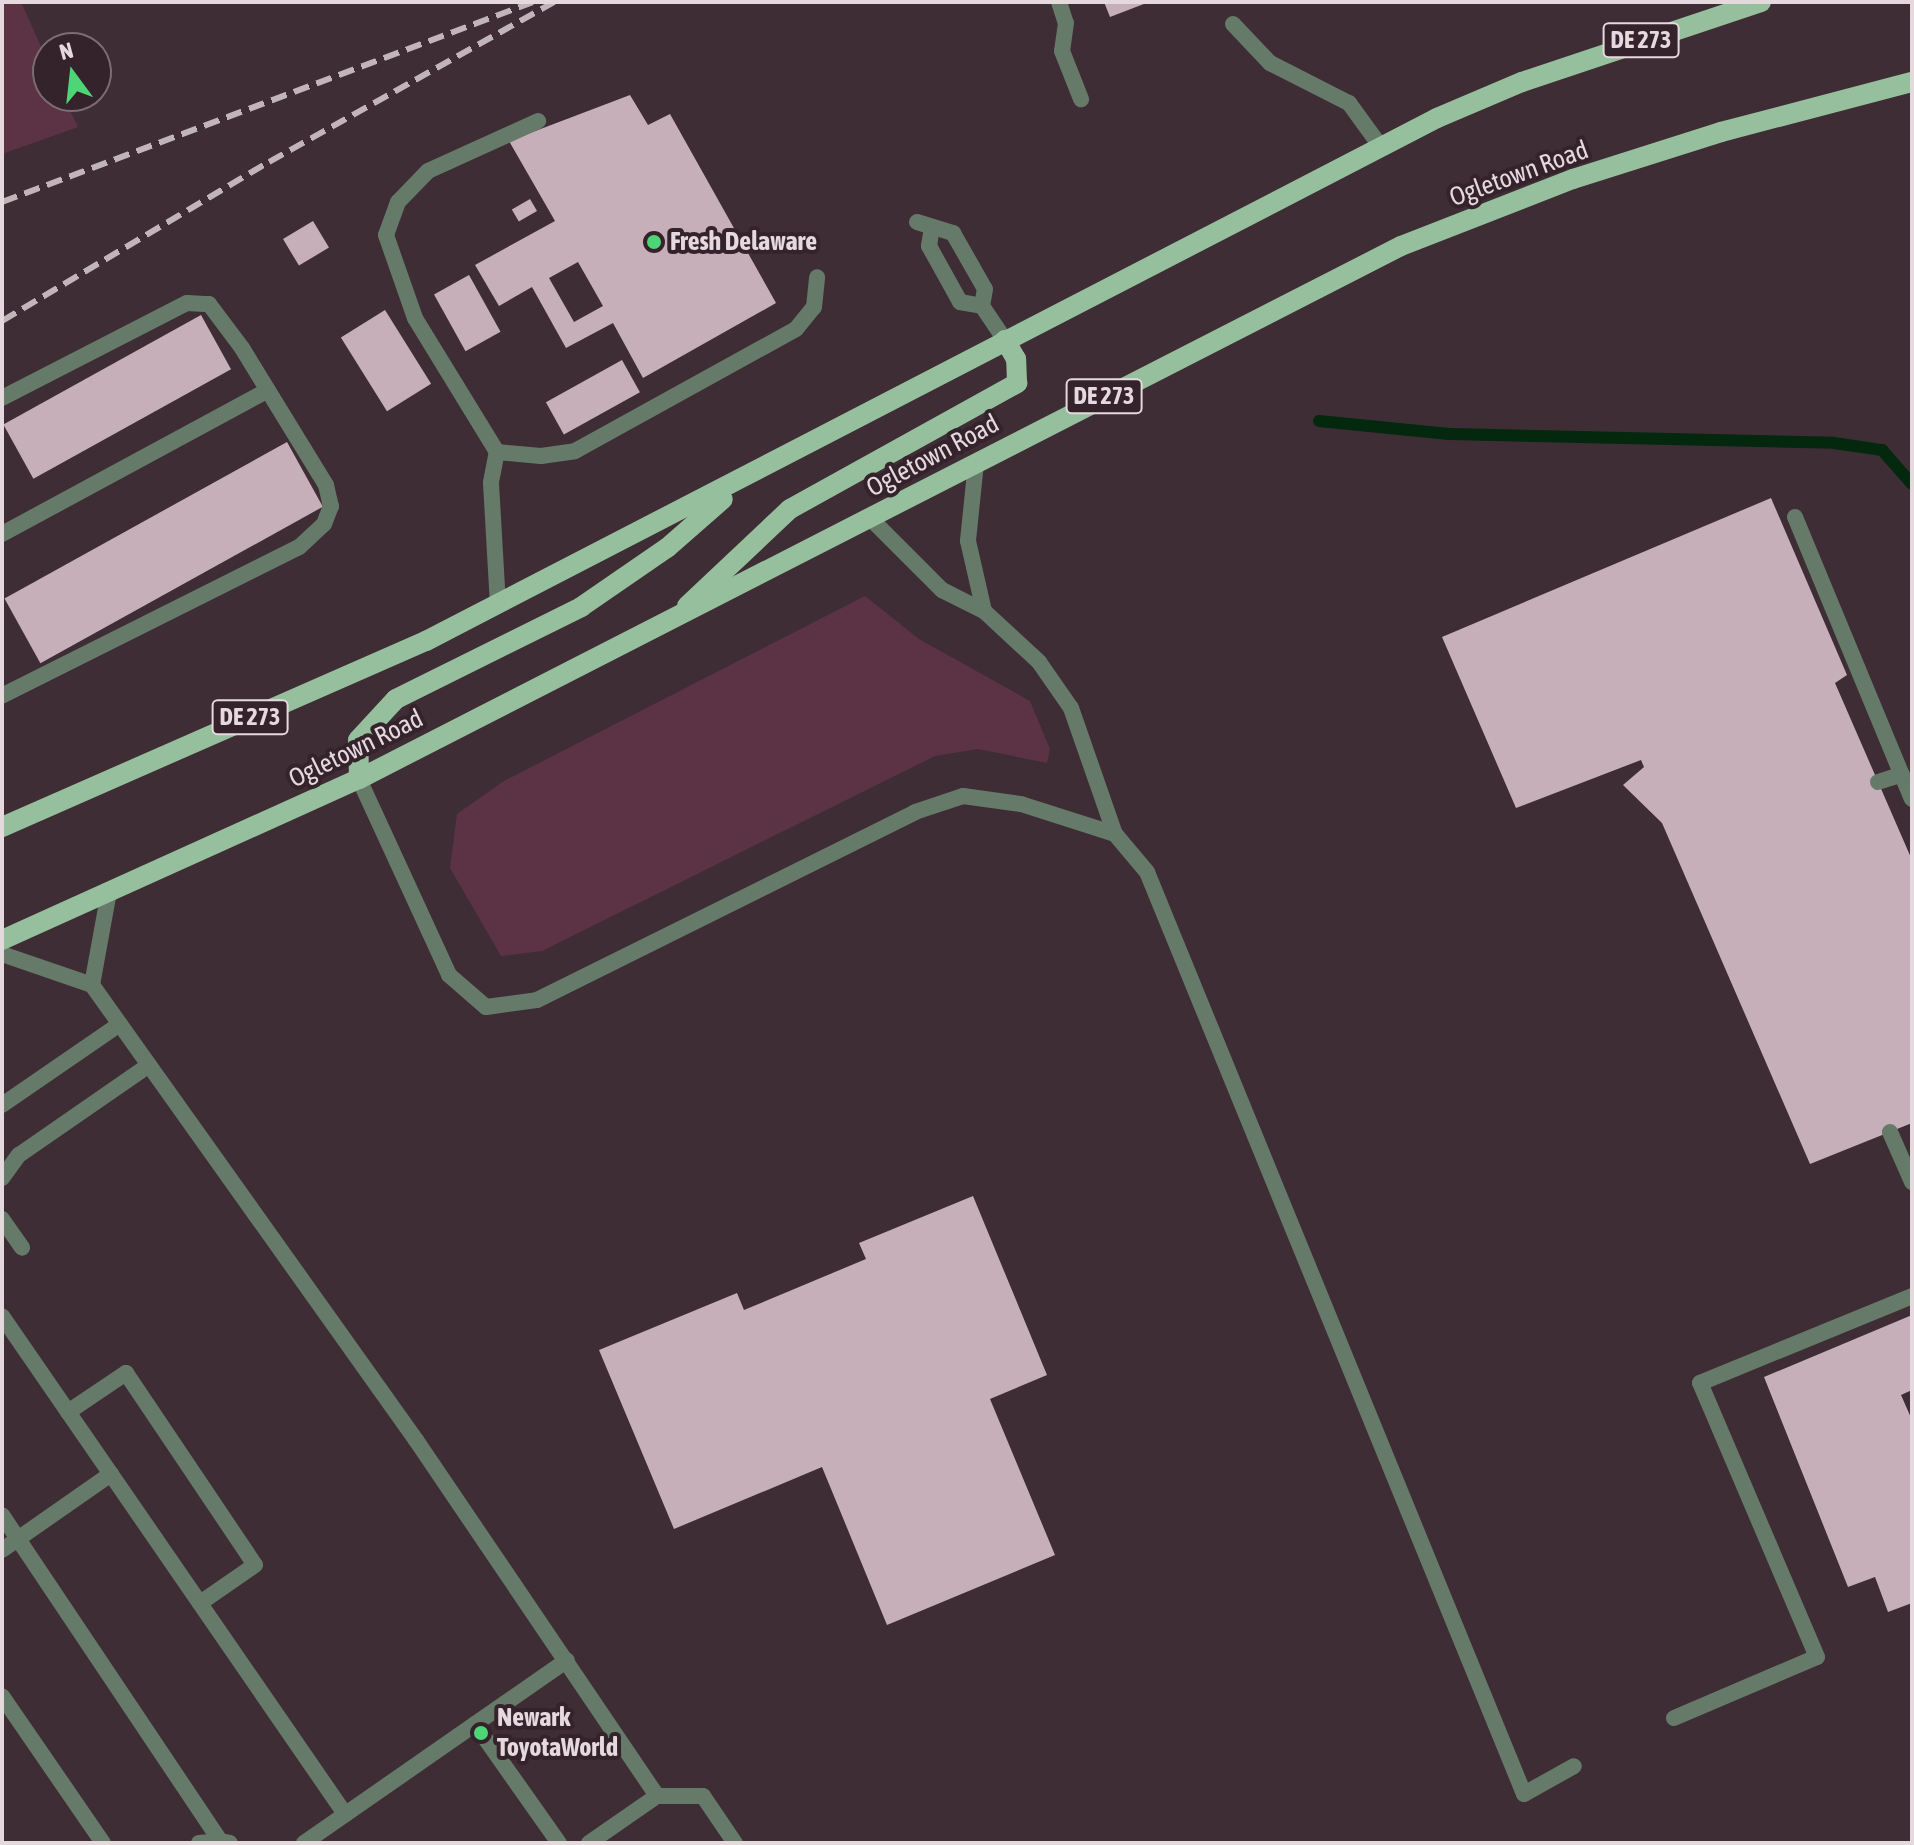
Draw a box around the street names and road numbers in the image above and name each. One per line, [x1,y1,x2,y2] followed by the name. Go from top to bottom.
[1601,20,1681,60] road number: DE 273
[1445,134,1593,214] street label: Ogletown Road
[1064,376,1144,416] road number: DE 273
[862,408,1004,504] street label: Ogletown Road
[210,697,290,737] road number: DE 273
[284,703,428,795] street label: Ogletown Road

